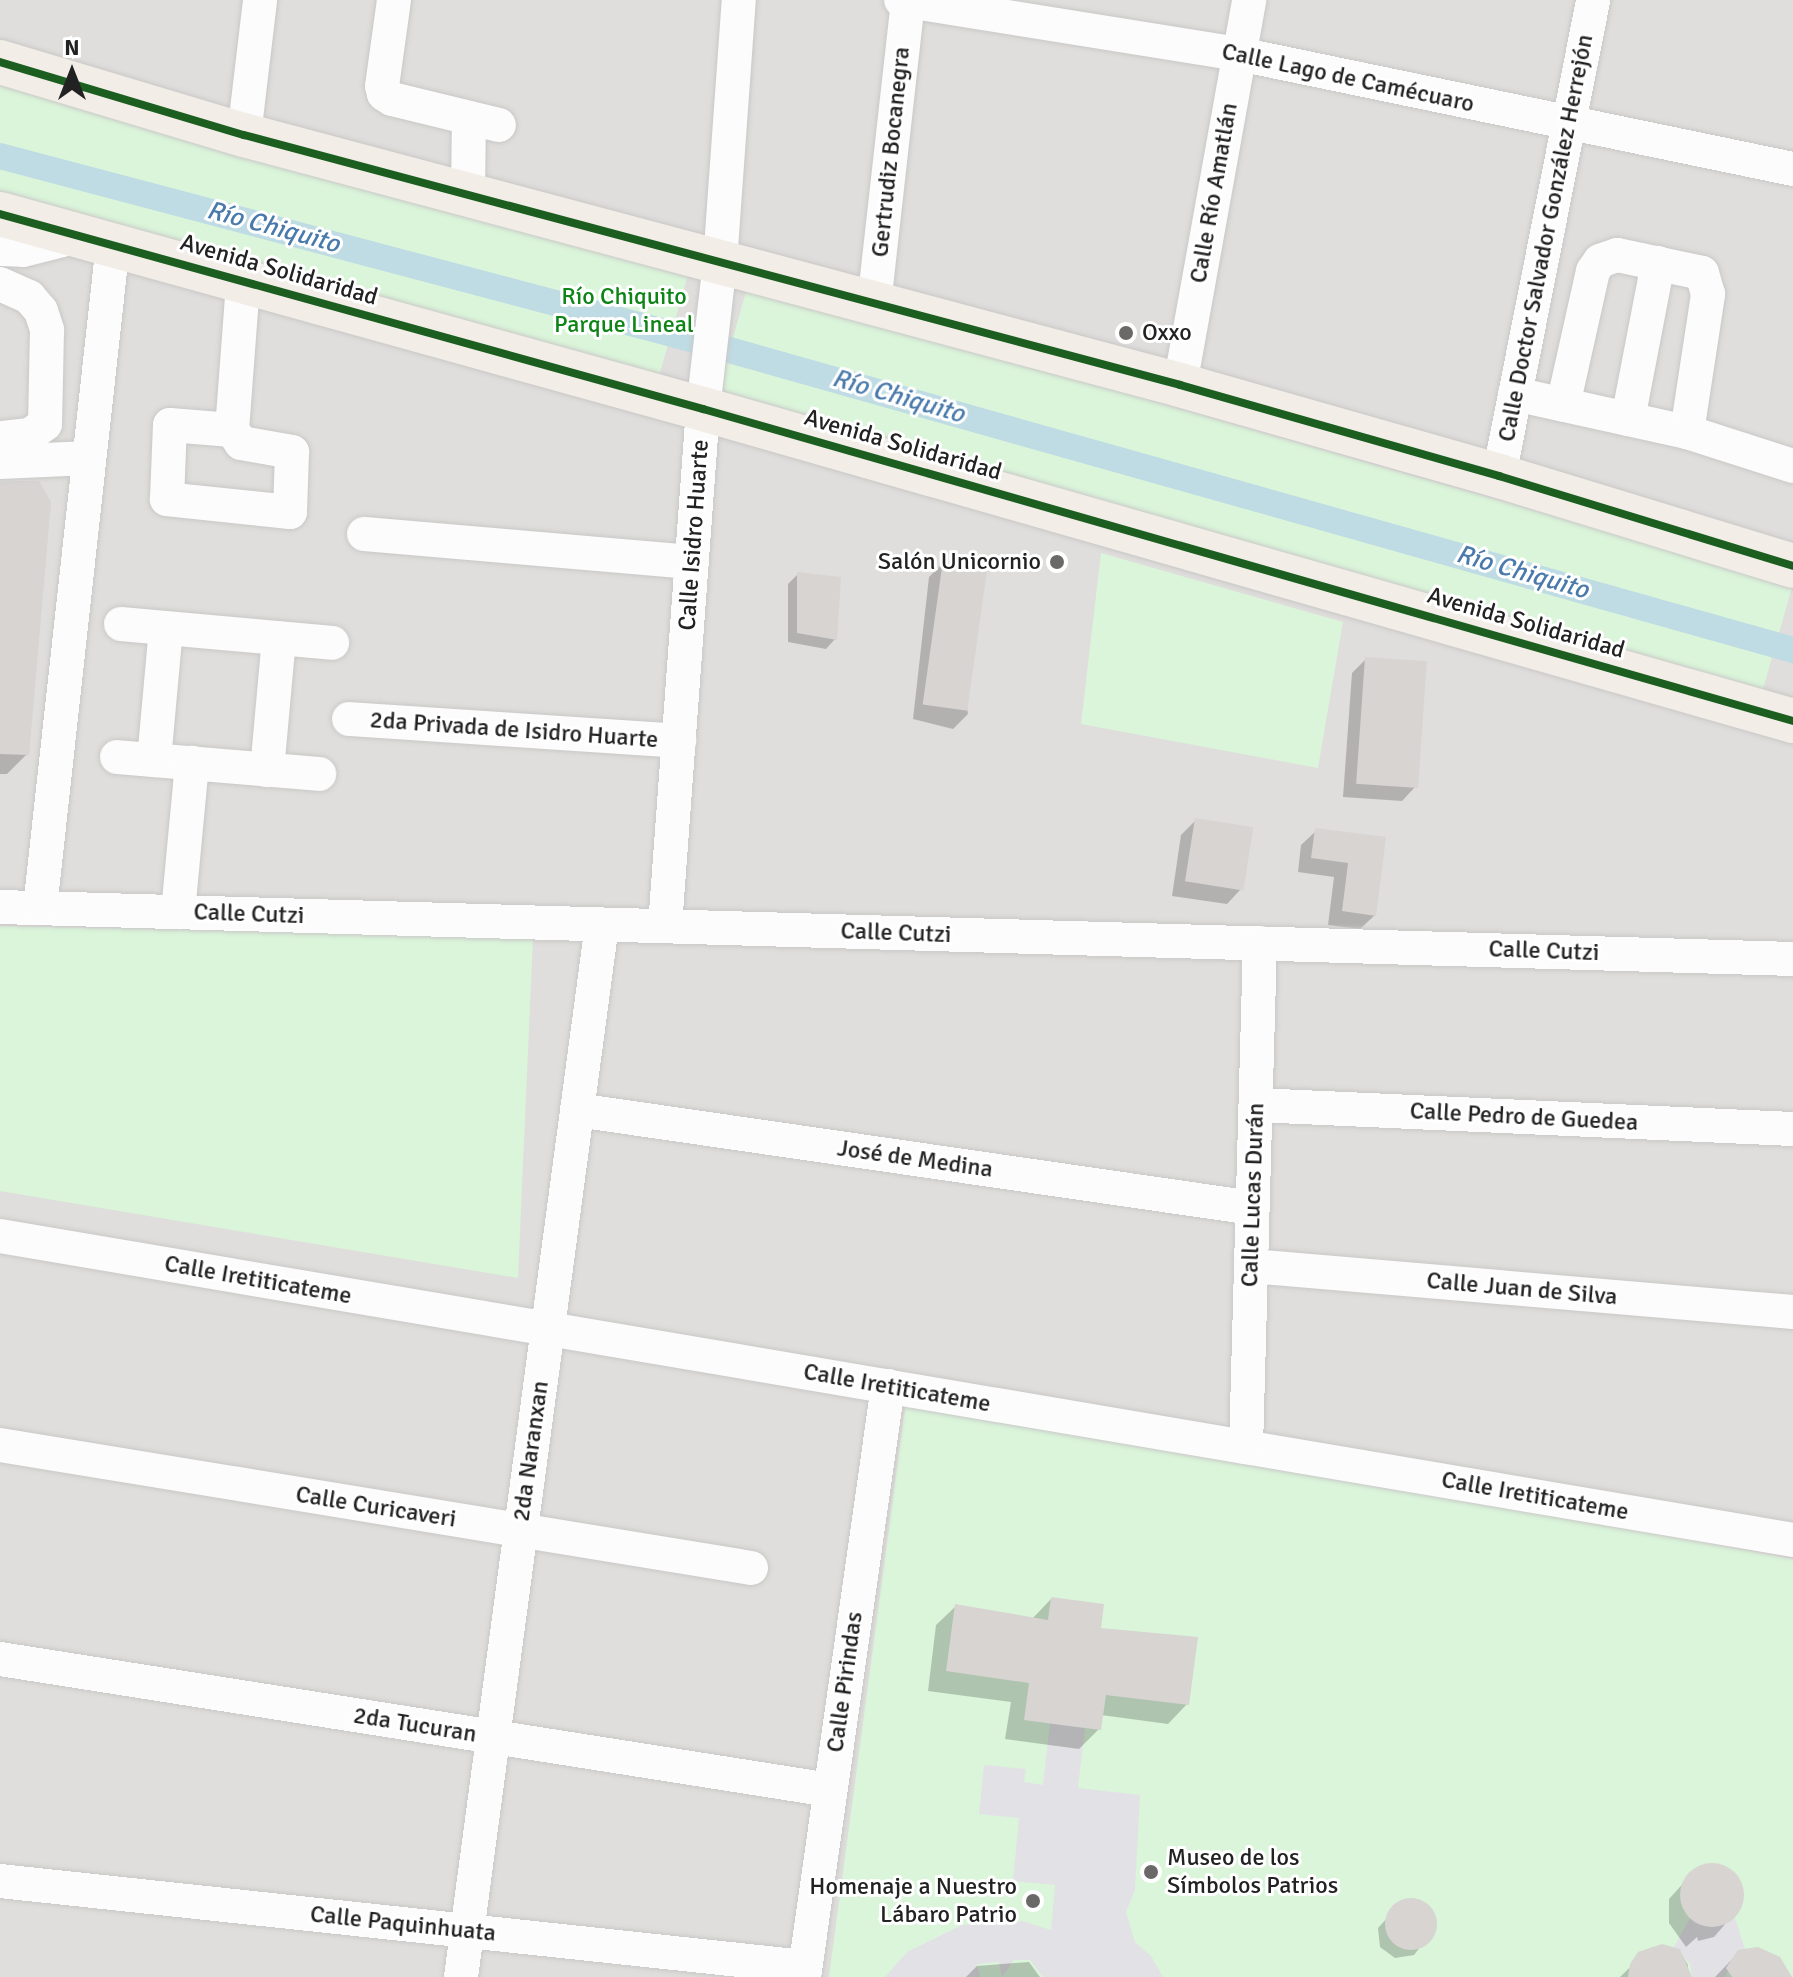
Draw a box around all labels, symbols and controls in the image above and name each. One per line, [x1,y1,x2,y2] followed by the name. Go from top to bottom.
[32,32,112,112] north arrow
[1492,32,1600,444] street label: Calle Doctor Salvador González Herrejón
[64,34,80,61] text: N
[1219,37,1477,119] street label: Calle Lago de Camécuaro
[866,45,916,259] street label: Gertrudiz Bocanegra
[1184,101,1244,285] street label: Calle Río Amatlán
[203,195,343,261] water label: Río Chiquito
[177,228,381,312] street label: Avenida Solidaridad
[554,283,694,339] park label: Río Chiquito Parque Lineal
[1142,319,1192,347] place label: Oxxo
[1117,324,1135,342] marker: Oxxo
[828,363,968,431] water label: Río Chiquito
[801,403,1005,487] street label: Avenida Solidaridad
[673,439,715,631] street label: Calle Isidro Huarte
[1452,539,1592,607] water label: Río Chiquito
[878,548,1041,576] place label: Salón Unicornio
[1048,553,1066,571] marker: Salón Unicornio
[1424,581,1628,665] street label: Avenida Solidaridad
[369,706,659,754] street label: 2da Privada de Isidro Huarte
[193,898,305,930] street label: Calle Cutzi
[840,917,952,949] street label: Calle Cutzi
[1488,935,1600,967] street label: Calle Cutzi
[1409,1097,1639,1137] street label: Calle Pedro de Guedea
[1235,1102,1271,1288] street label: Calle Lucas Durán
[835,1134,995,1184] street label: José de Medina
[162,1249,354,1311] street label: Calle Iretiticateme
[1425,1266,1619,1312] street label: Calle Juan de Silva
[801,1357,993,1419] street label: Calle Iretiticateme
[507,1379,555,1523] street label: 2da Naranxan
[1439,1465,1631,1527] street label: Calle Iretiticateme
[294,1480,458,1534] street label: Calle Curicaveri
[821,1610,869,1754] street label: Calle Pirindas
[351,1701,479,1749] street label: 2da Tucuran
[1167,1844,1338,1900] place label: Museo de los Símbolos Patrios
[1142,1863,1160,1881] marker: Museo de los Símbolos Patrios
[809,1873,1017,1929] place label: Homenaje a Nuestro Lábaro Patrio
[1024,1892,1042,1910] marker: Homenaje a Nuestro Lábaro Patrio
[309,1900,497,1948] street label: Calle Paquinhuata

